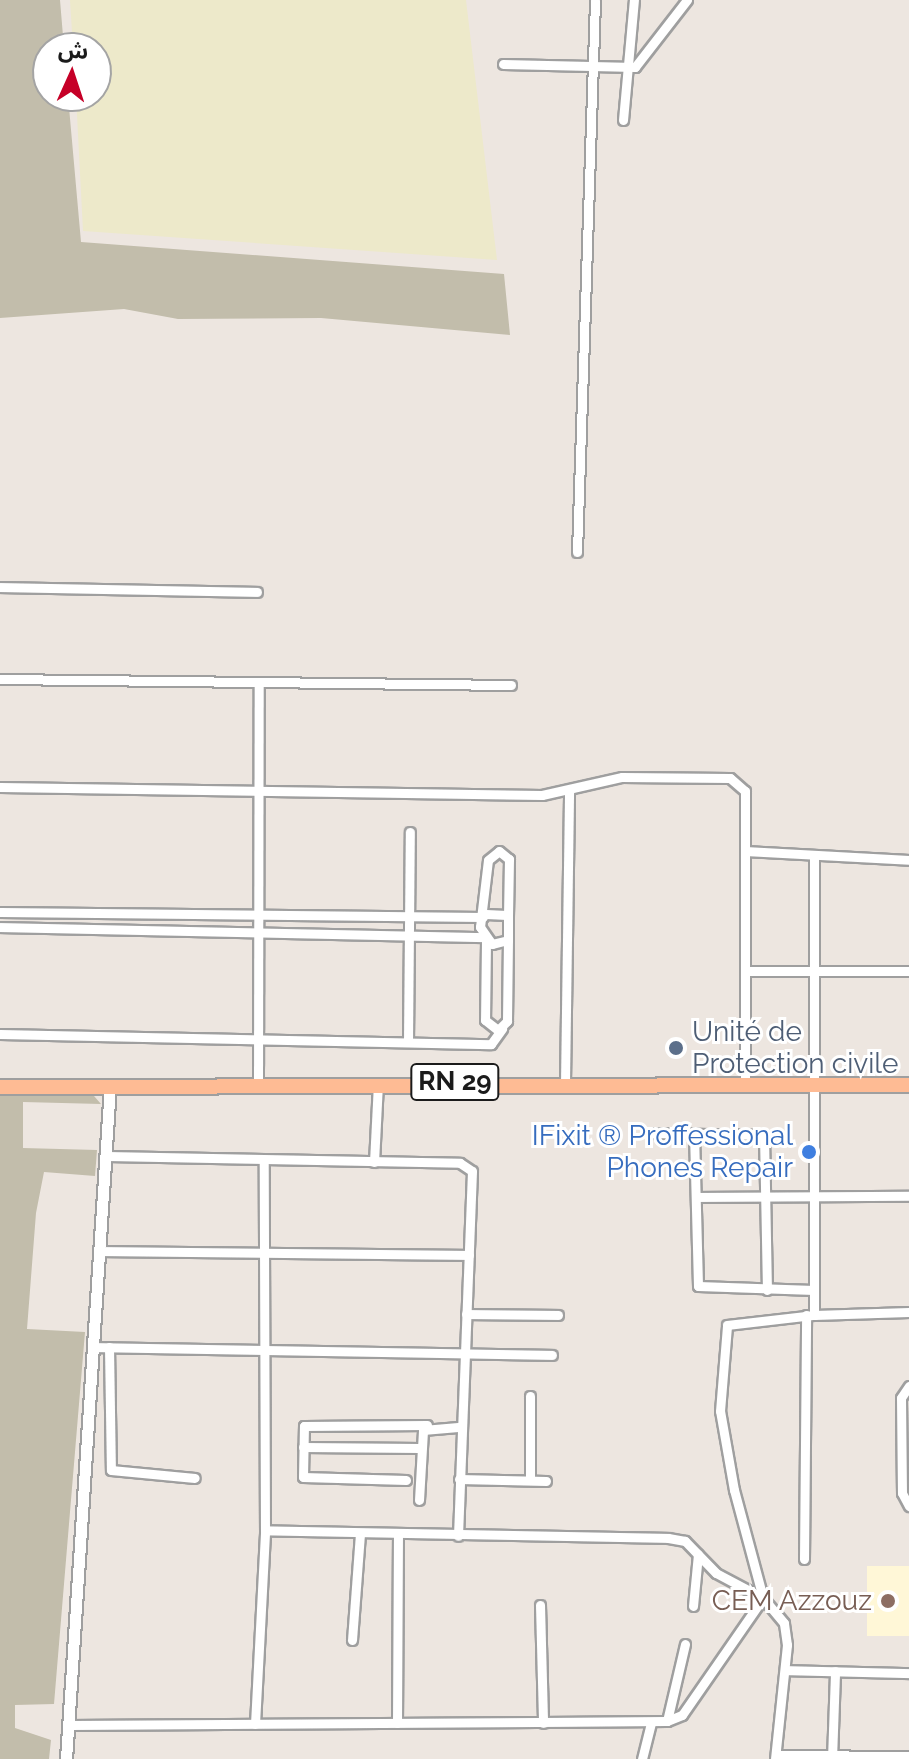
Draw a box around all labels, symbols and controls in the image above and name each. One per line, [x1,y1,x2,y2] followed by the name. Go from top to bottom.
[32,32,112,112] north arrow
[57,36,89,64] text: ش
[692,1015,898,1081] place label: Unité de Protection civile
[667,1039,685,1057] marker: Unité de Protection civile
[409,1060,501,1104] road number: RN 29
[532,1119,793,1185] place label: IFixit ® Proffessional Phones Repair
[800,1143,818,1161] marker: IFixit ® Proffessional Phones Repair
[711,1584,872,1618] place label: CEM Azzouz
[879,1592,897,1610] marker: CEM Azzouz

